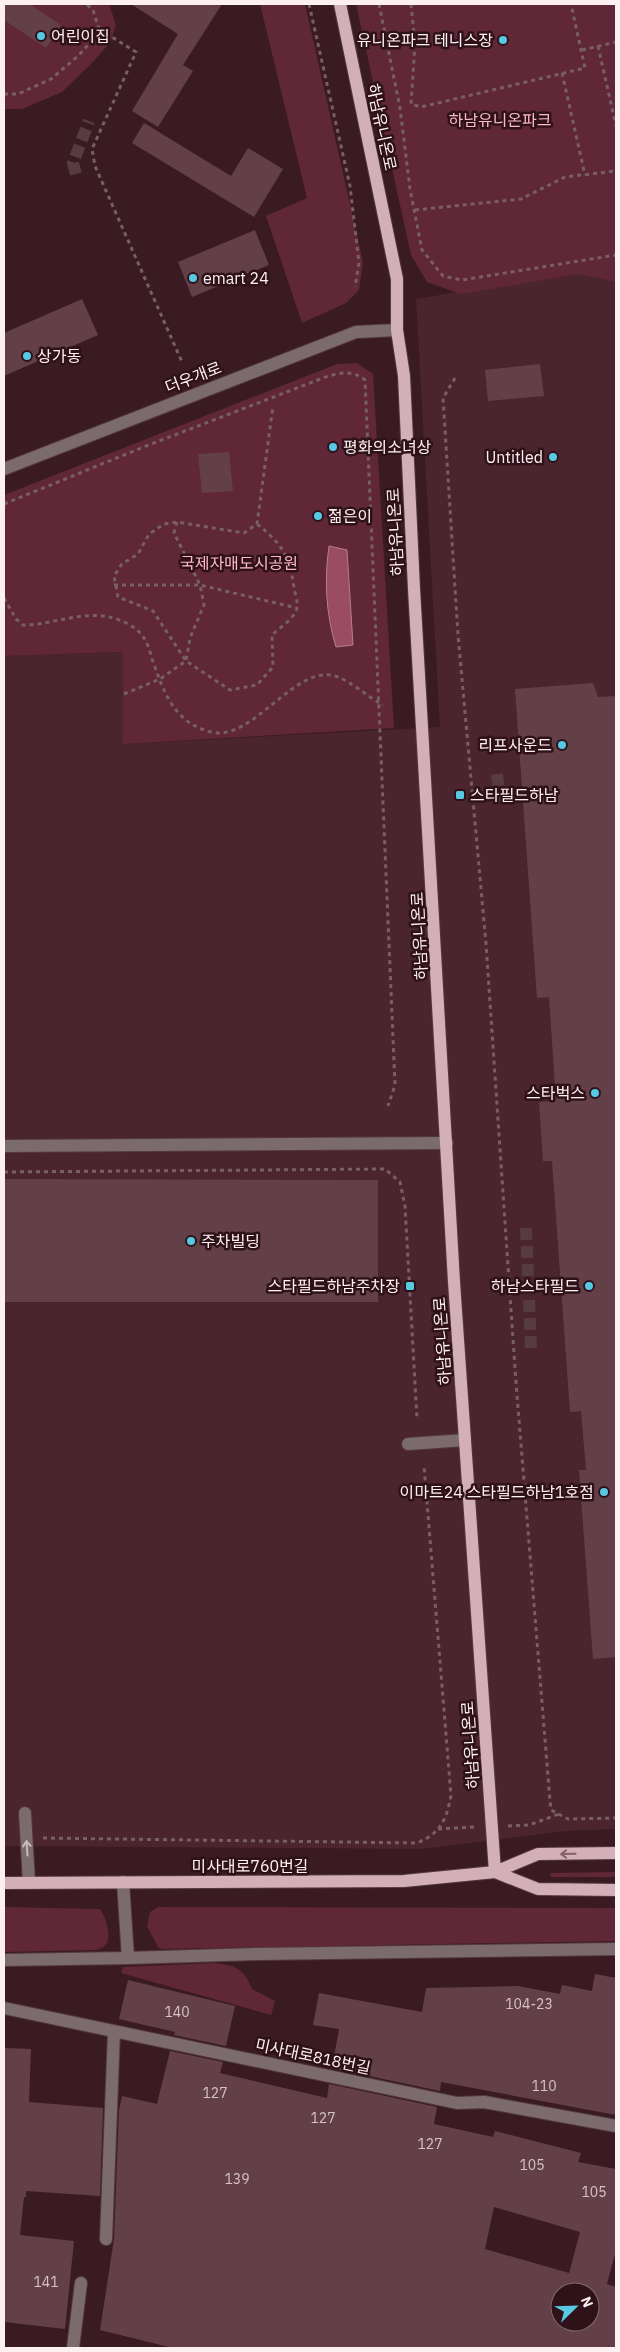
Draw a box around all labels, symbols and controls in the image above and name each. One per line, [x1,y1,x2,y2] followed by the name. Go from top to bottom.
[51,26,110,46] place label: 어린이집
[35,30,47,42] marker: 어린이집
[357,30,493,50] place label: 유니온파크 테니스장
[497,34,509,46] marker: 유니온파크 테니스장
[363,82,401,173] street label: 하남유니온로
[448,110,552,130] park label: 하남유니온파크
[203,268,269,288] place label: emart 24
[187,272,199,284] marker: emart 24
[37,346,81,366] place label: 상가동
[21,350,33,362] marker: 상가동
[162,357,224,397] street label: 더우개로
[343,437,432,457] place label: 평화의소녀상
[327,441,339,453] marker: 평화의소녀상
[485,447,543,467] place label: Untitled
[547,451,559,463] marker: Untitled
[383,487,407,577] street label: 하남유니온로
[328,506,372,526] place label: 젊은이
[312,510,324,522] marker: 젊은이
[180,553,298,573] park label: 국제자매도시공원
[478,735,552,755] place label: 리프사운드
[556,739,568,751] marker: 리프사운드
[470,785,559,805] place label: 스타필드하남
[454,789,466,801] marker: 스타필드하남
[407,891,431,981] street label: 하남유니온로
[526,1083,585,1103] place label: 스타벅스
[589,1087,601,1099] marker: 스타벅스
[201,1231,260,1251] place label: 주차빌딩
[185,1235,197,1247] marker: 주차빌딩
[268,1276,400,1296] place label: 스타필드하남주차장
[491,1276,579,1296] place label: 하남스타필드
[404,1280,416,1292] marker: 스타필드하남주차장
[583,1280,595,1292] marker: 하남스타필드
[429,1296,455,1386] street label: 하남유니온로
[400,1482,594,1502] place label: 이마트24 스타필드하남1호점
[598,1486,610,1498] marker: 이마트24 스타필드하남1호점
[457,1700,483,1790] street label: 하남유니온로
[22,1841,31,1857] one-way arrow
[560,1849,576,1859] one-way arrow
[191,1856,309,1876] street label: 미사대로760번길
[505,1995,553,2013] house number: 104-23
[164,2003,190,2021] house number: 140
[254,2034,372,2078] street label: 미사대로818번길
[531,2077,557,2095] house number: 110
[202,2084,228,2102] house number: 127
[310,2109,336,2127] house number: 127
[417,2135,443,2153] house number: 127
[519,2156,545,2174] house number: 105
[224,2170,250,2188] house number: 139
[581,2183,607,2201] house number: 105
[33,2273,59,2291] house number: 141
[550,2282,600,2332] north arrow
[577,2294,597,2310] text: N

